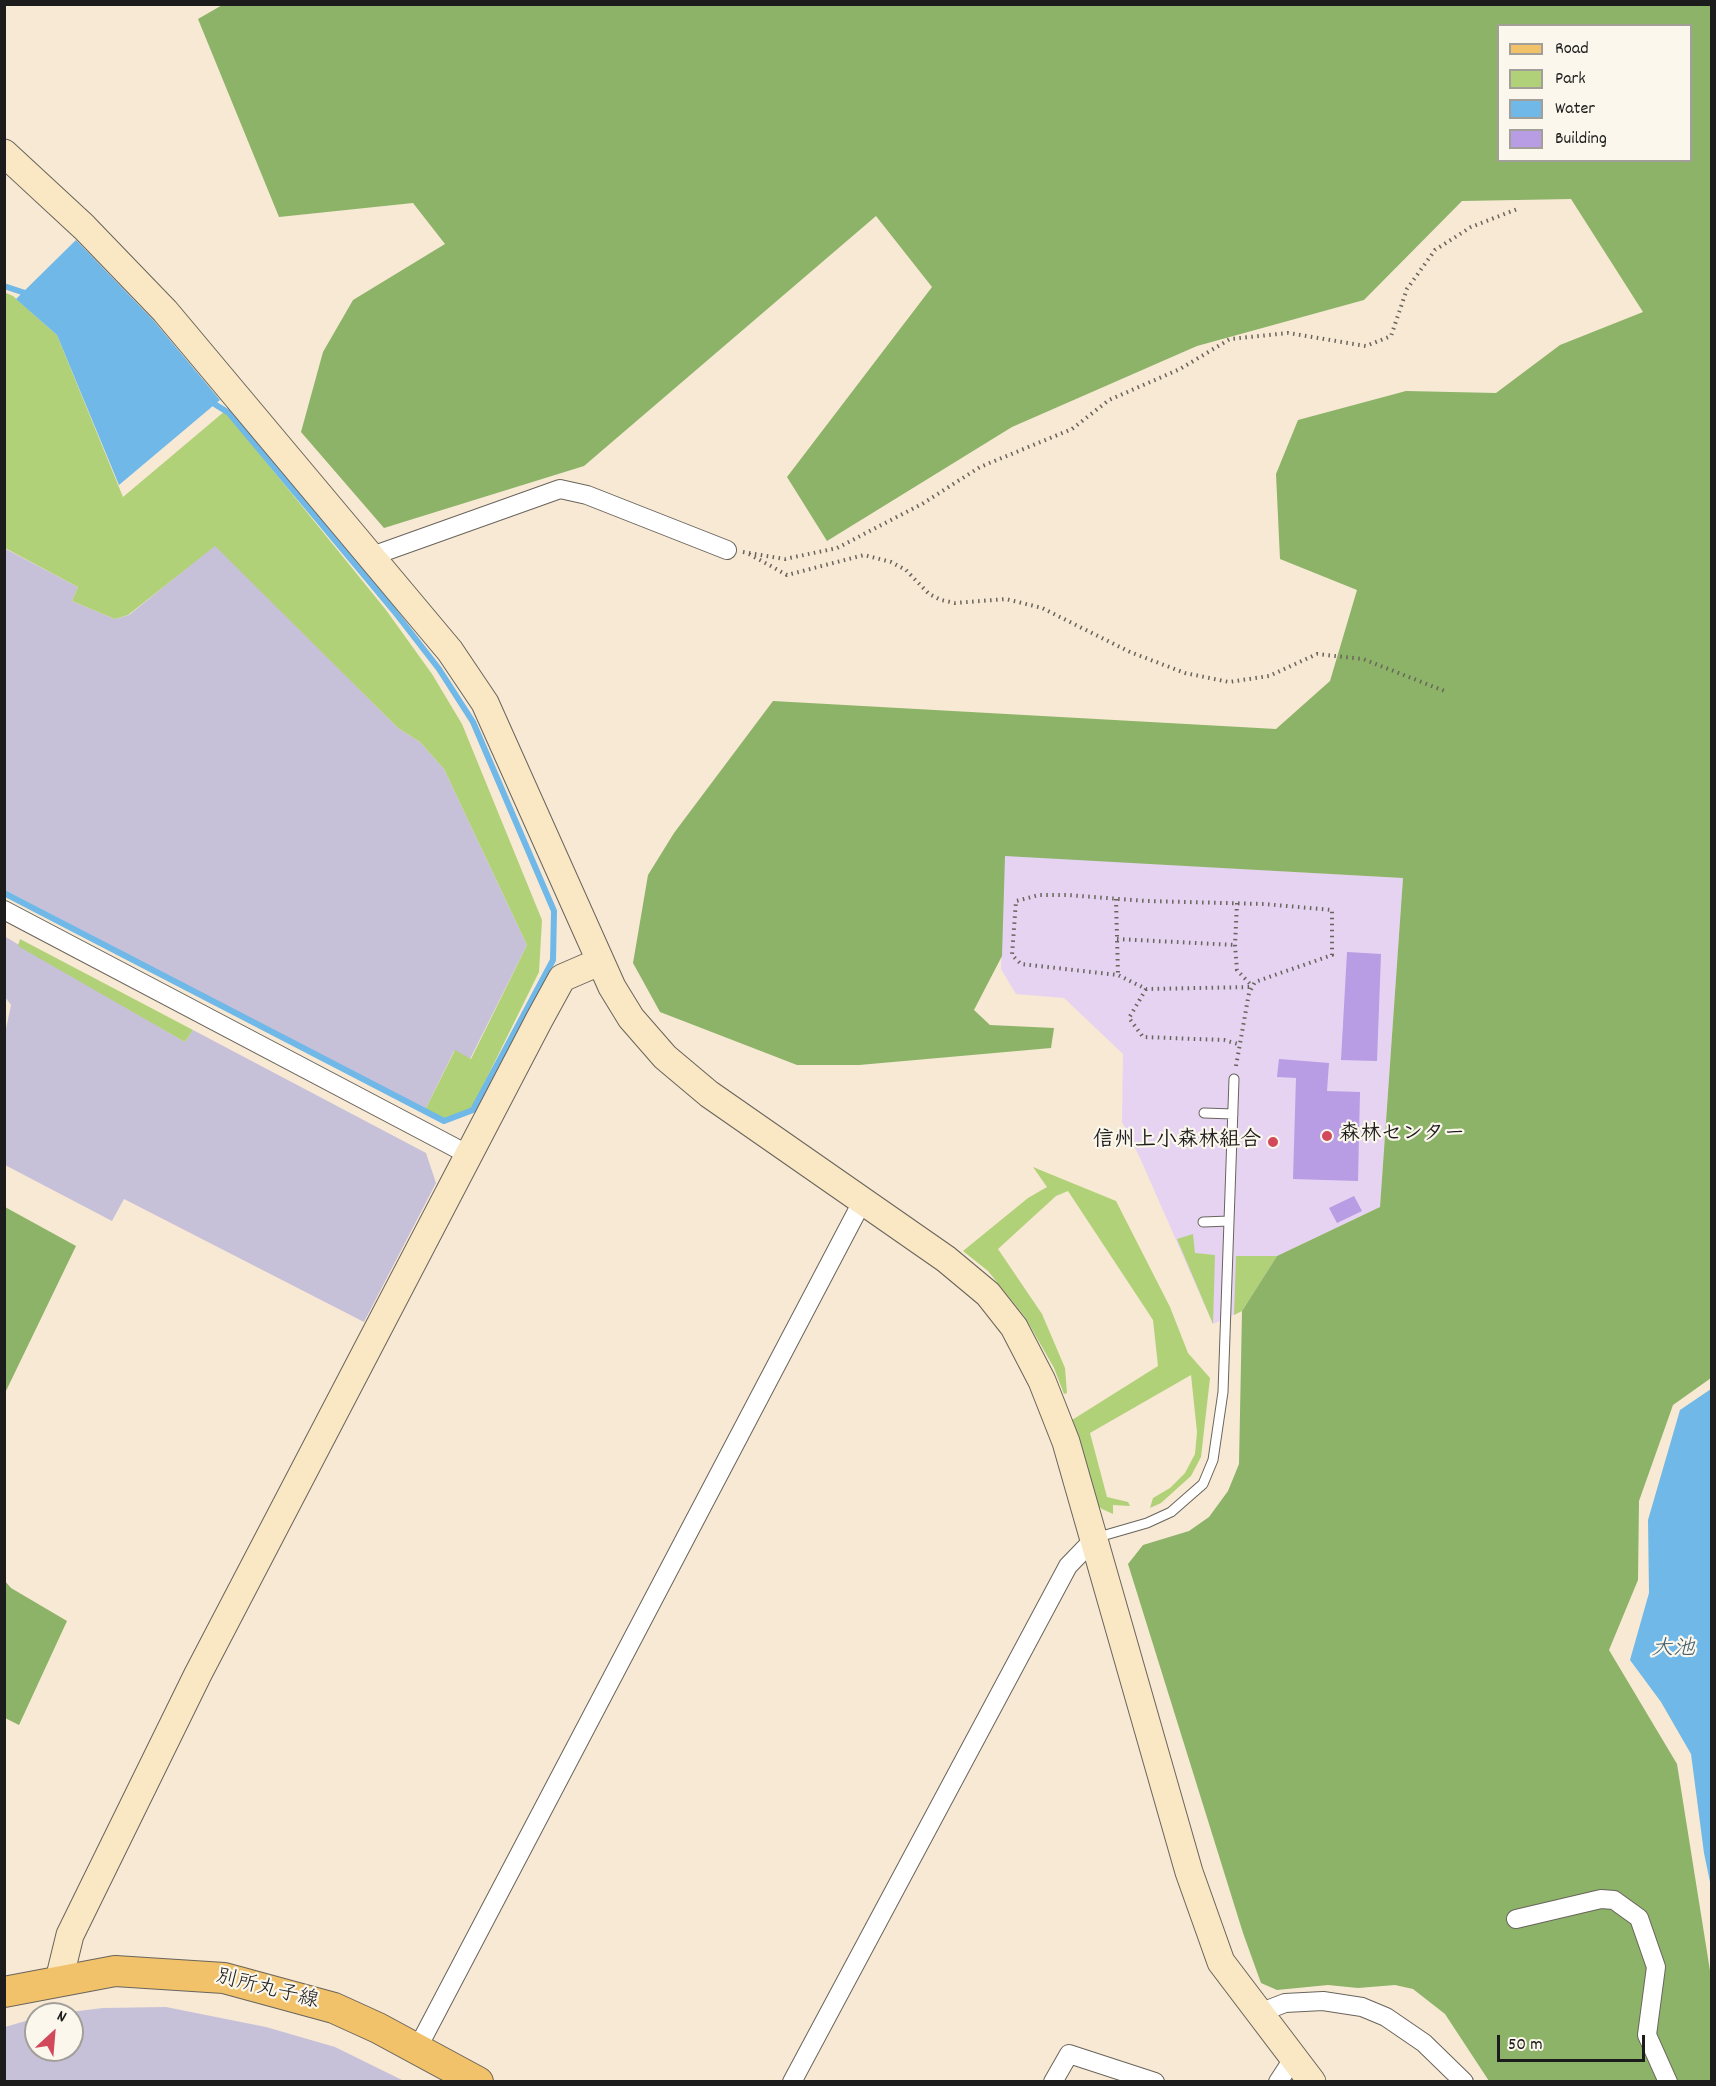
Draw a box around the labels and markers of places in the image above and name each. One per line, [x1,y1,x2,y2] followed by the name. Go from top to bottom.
[1339,1123,1465,1149] place label: 森林センター
[1093,1129,1261,1155] place label: 信州上小森林組合
[1320,1129,1334,1143] marker: 森林センター
[1266,1135,1280,1149] marker: 信州上小森林組合

